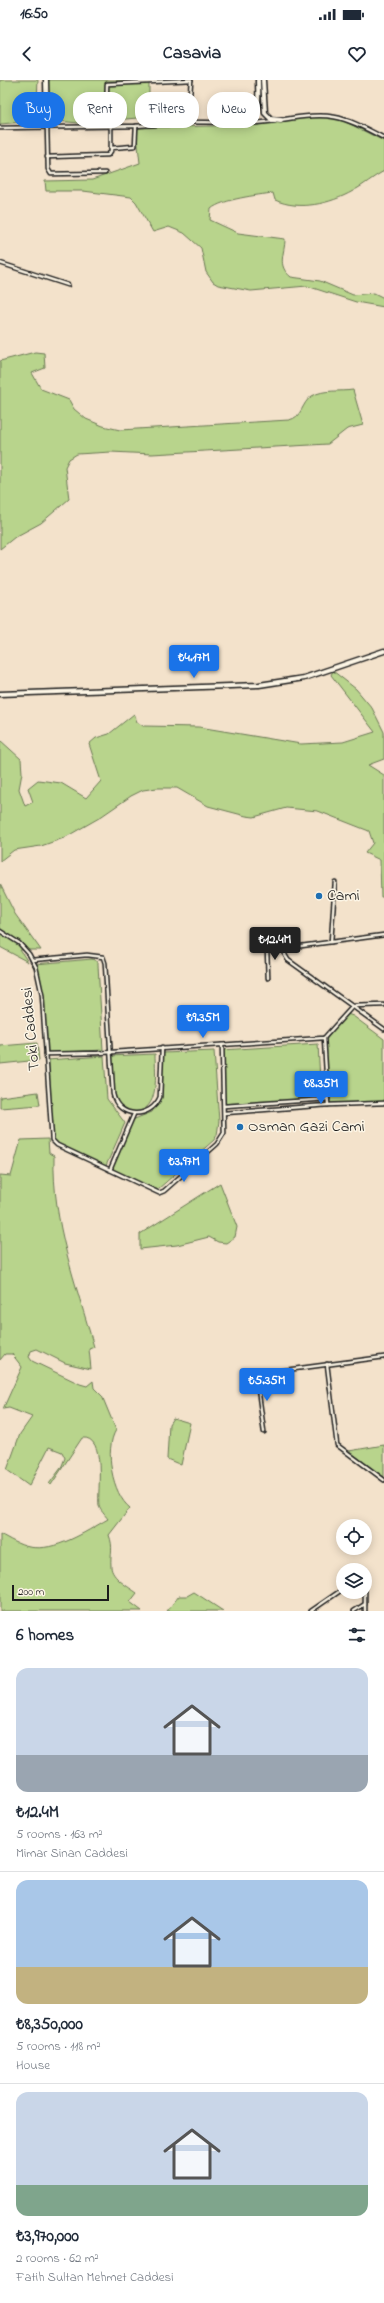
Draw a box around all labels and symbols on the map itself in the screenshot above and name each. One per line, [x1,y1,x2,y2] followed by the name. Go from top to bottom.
[161,645,227,679] pin: ₺4.17M
[327,884,360,908] place label: Cami
[314,891,324,901] marker: Cami
[242,927,308,961] pin: ₺12.4M
[15,986,47,1072] street label: Toki Caddesi
[170,1005,236,1039] pin: ₺9.35M
[288,1071,354,1105] pin: ₺8.35M
[248,1115,365,1139] place label: Osman Gazi Cami
[235,1122,245,1132] marker: Osman Gazi Cami
[151,1149,217,1183] pin: ₺3.97M
[234,1368,300,1402] pin: ₺5.35M
[12,1583,109,1602] scale bar

